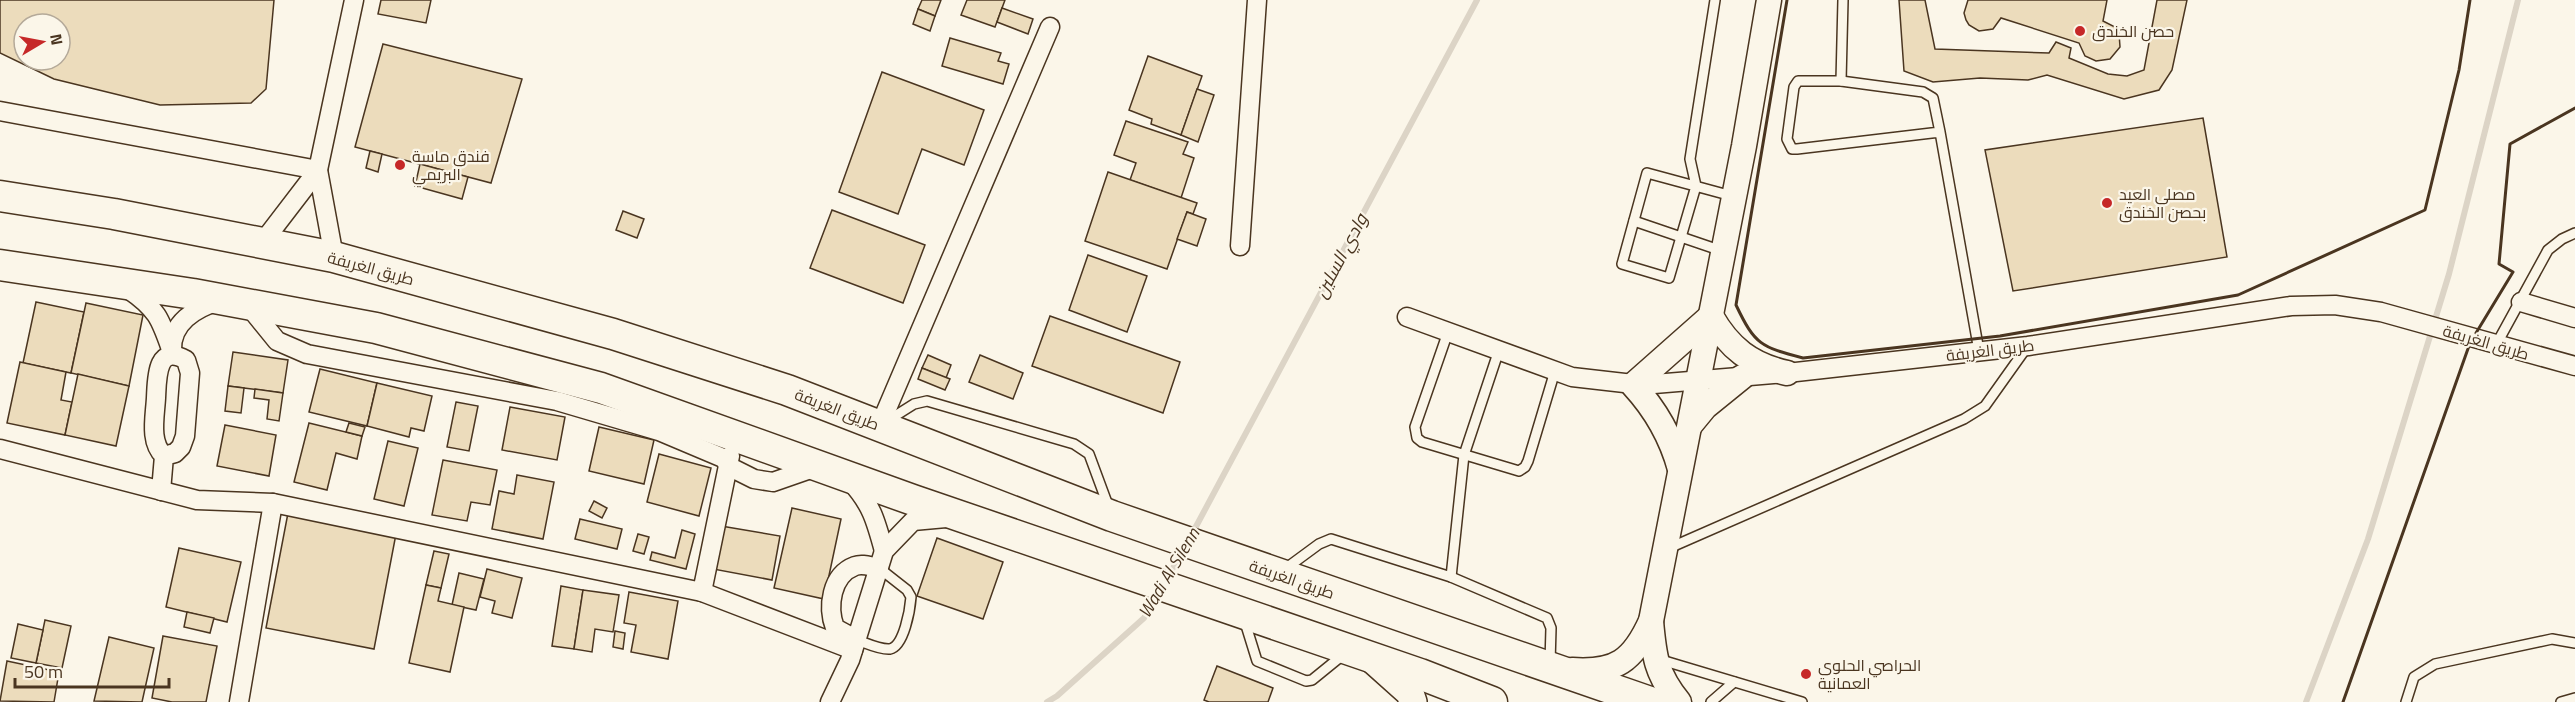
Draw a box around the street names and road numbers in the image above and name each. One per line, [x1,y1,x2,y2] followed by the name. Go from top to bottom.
[325,245,417,291] street label: طريق الغريفة
[2440,318,2532,366] street label: طريق الغريفة
[1944,333,2036,367] street label: طريق الغريفة
[791,382,883,436] street label: طريق الغريفة
[1246,553,1338,605] street label: طريق الغريفة

